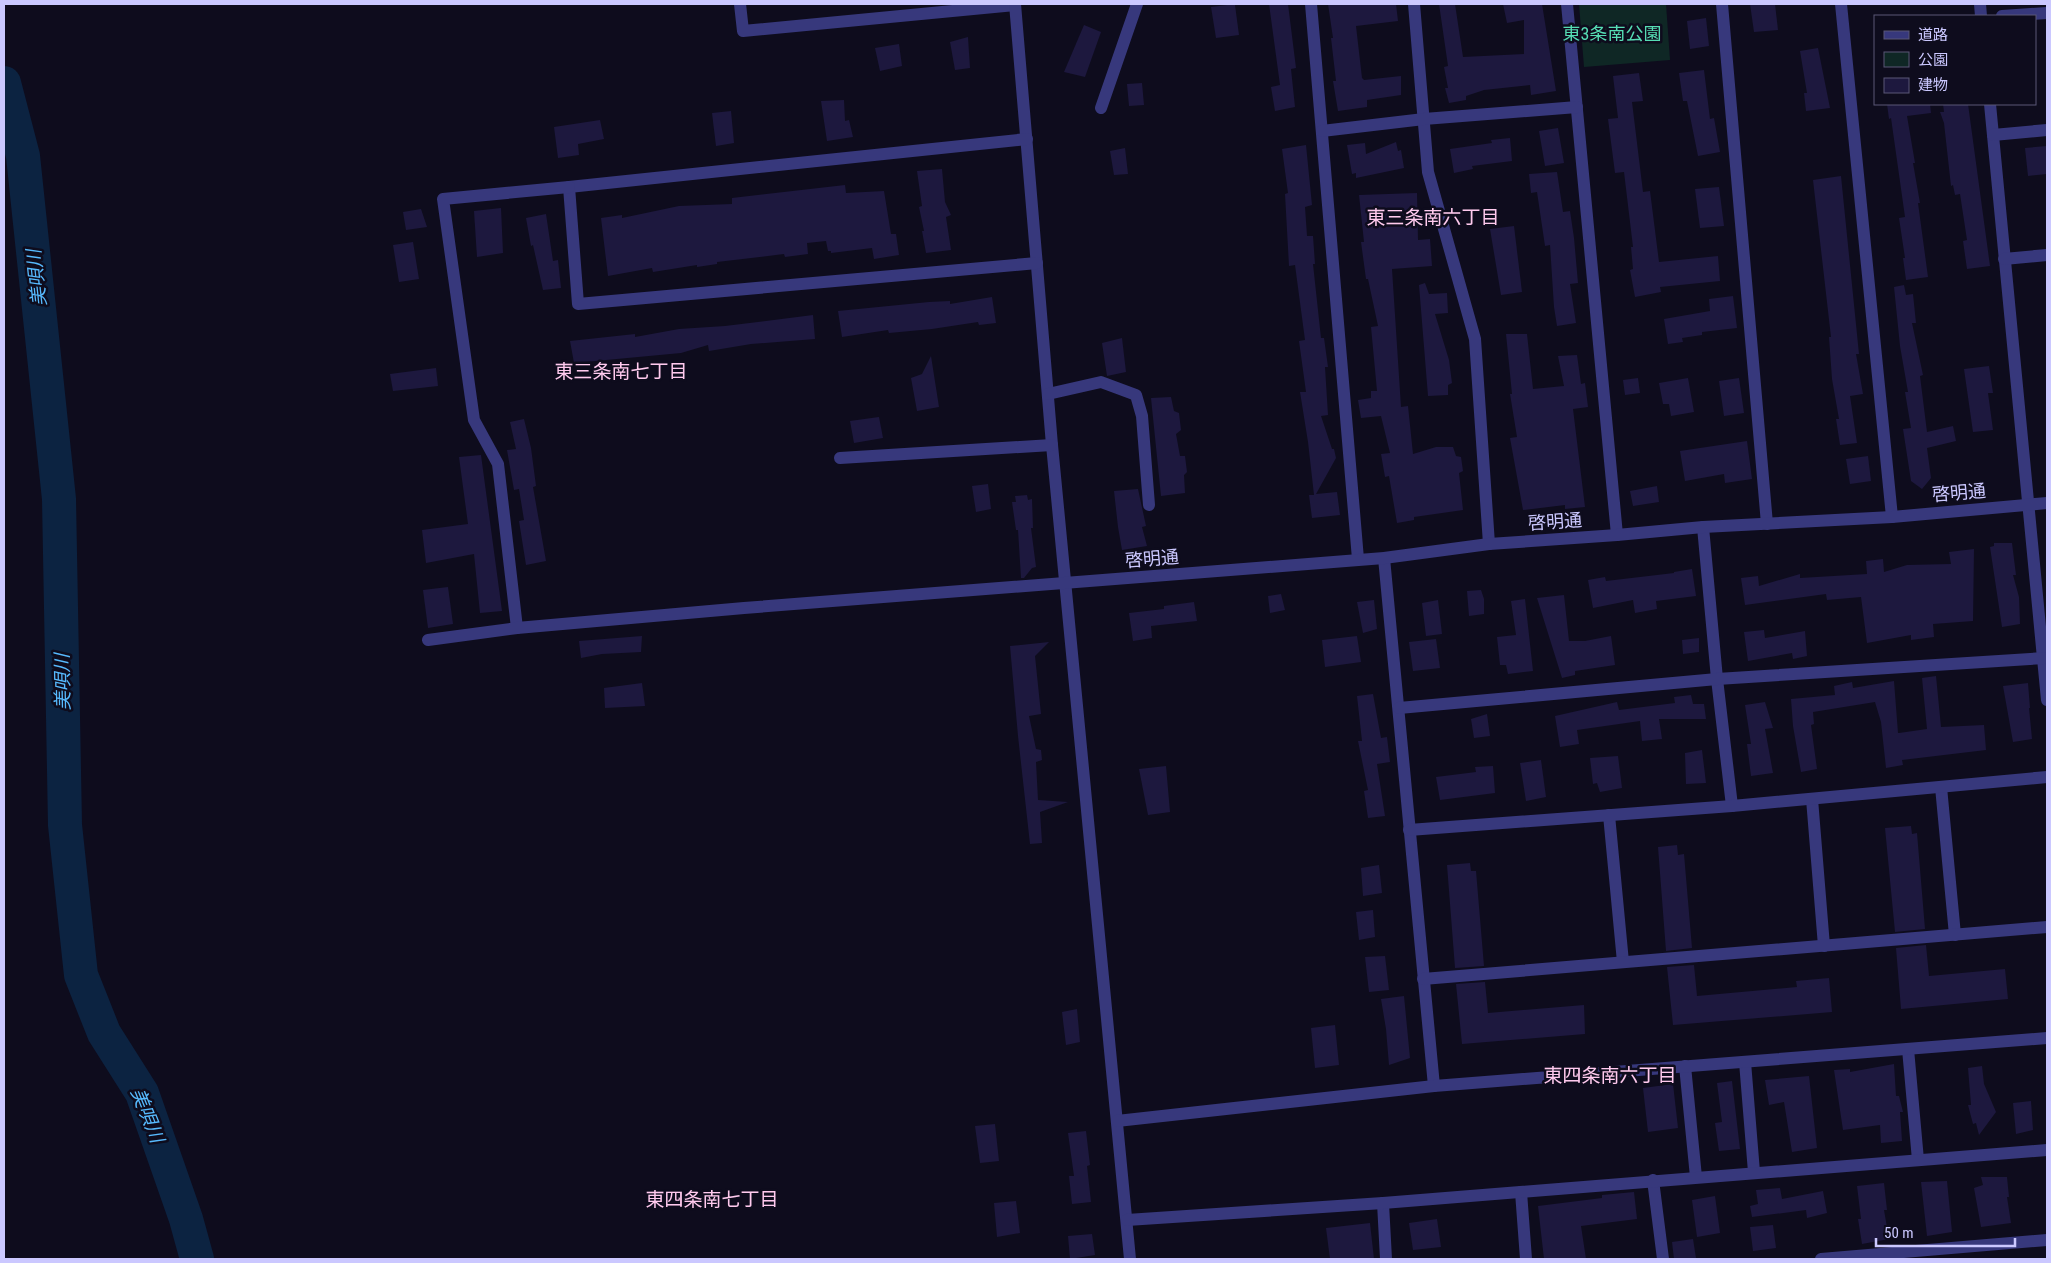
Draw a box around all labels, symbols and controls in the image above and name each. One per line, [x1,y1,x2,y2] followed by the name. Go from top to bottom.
[1874,15,2036,105] legend
[1563,23,1661,44] park label: 東3条南公園
[1918,26,1948,44] text: 道路
[1918,51,1948,69] text: 公園
[1918,76,1948,94] text: 建物
[1366,206,1500,229] district label: 東三条南六丁目
[22,246,51,308] water label: 美唄川
[554,360,688,383] district label: 東三条南七丁目
[1931,480,1987,505] street label: 啓明通
[1527,509,1583,534] street label: 啓明通
[1124,546,1180,571] street label: 啓明通
[50,651,74,711] water label: 美唄川
[1543,1064,1677,1087] district label: 東四条南六丁目
[126,1084,170,1148] water label: 美唄川
[645,1188,779,1211] district label: 東四条南七丁目
[1876,1216,2015,1248] scale bar
[1884,1224,1914,1242] text: 50 m

